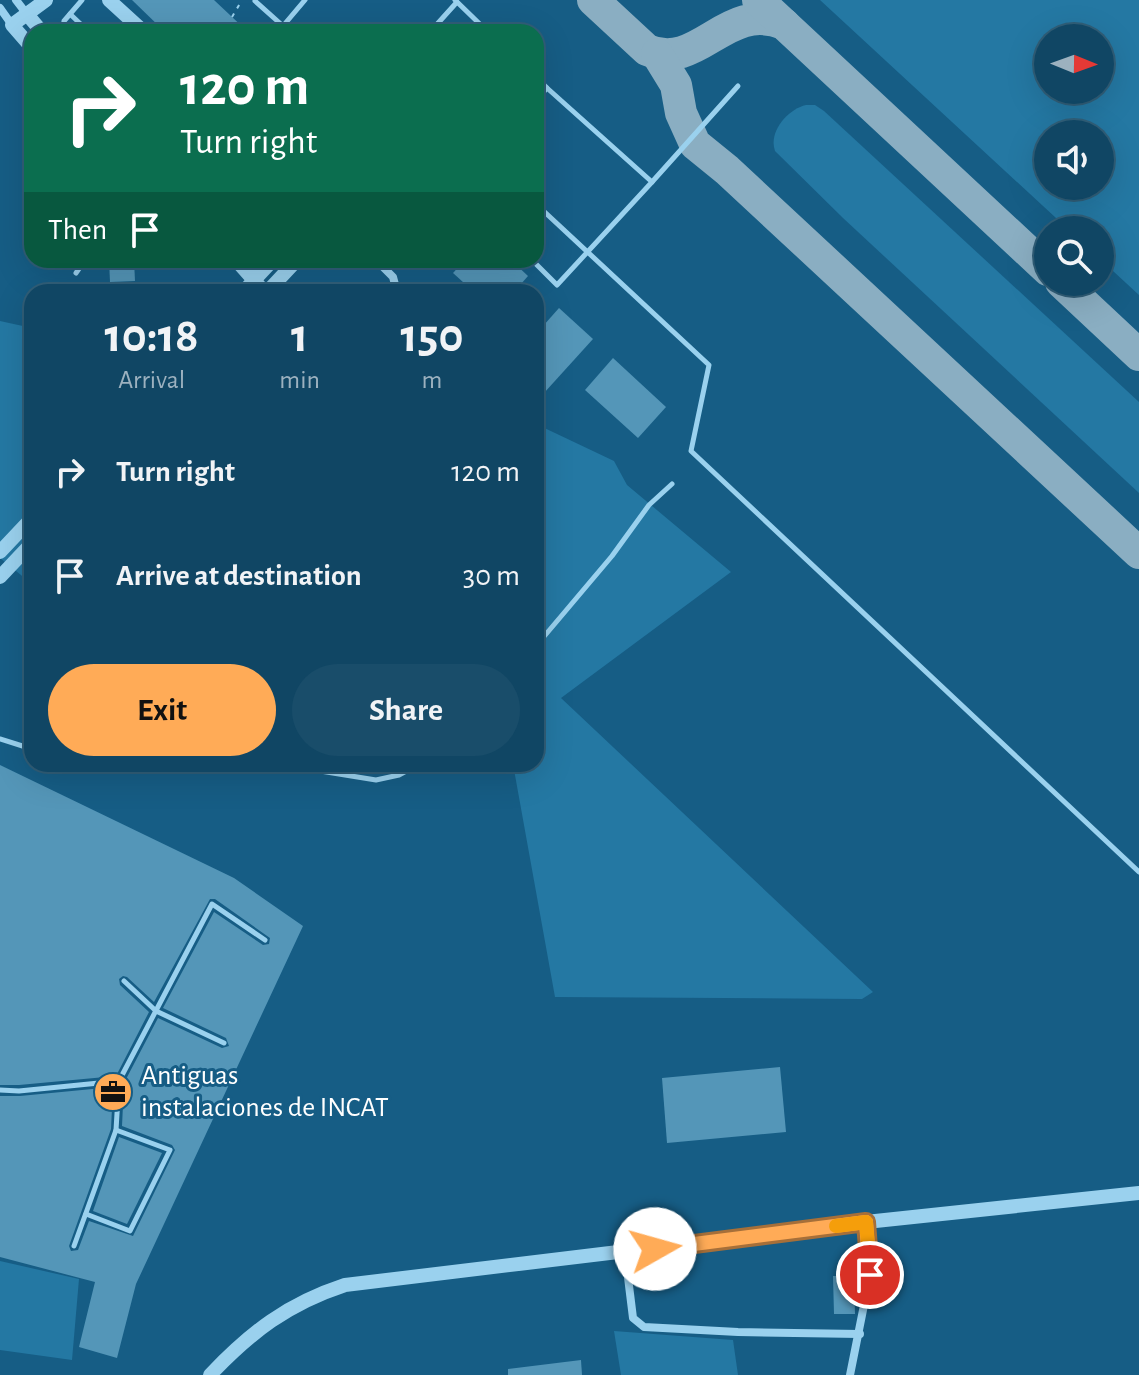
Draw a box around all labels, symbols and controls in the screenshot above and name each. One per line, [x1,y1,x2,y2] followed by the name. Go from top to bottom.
[1034,24,1114,104] north arrow
[1034,24,1114,296] map controls
[48,56,152,160] icon: right
[180,59,309,115] text: 120 m
[1034,120,1114,200] button: sound
[180,124,317,160] text: Turn right
[123,208,167,252] icon: arrive
[48,215,107,245] text: Then
[1034,216,1114,296] button: search
[105,313,199,361] text: 10:18
[291,313,308,361] text: 1
[400,313,463,361] text: 150
[118,367,185,393] text: Arrival
[279,367,320,393] text: min
[422,367,442,393] text: m
[48,450,92,494] icon: right
[116,457,235,487] text: Turn right
[451,457,520,487] text: 120 m
[48,554,92,598] icon: arrive
[116,561,362,591] text: Arrive at destination
[463,561,520,591] text: 30 m
[48,664,276,756] button: Exit
[292,664,520,756] button: Share
[141,1062,389,1122] place label: Antiguas instalaciones de INCAT
[92,1071,134,1113] office icon: Antiguas instalaciones de INCAT
[613,1207,697,1291] position arrow
[836,1241,904,1309] pin
[848,1253,892,1297] icon: arrive

